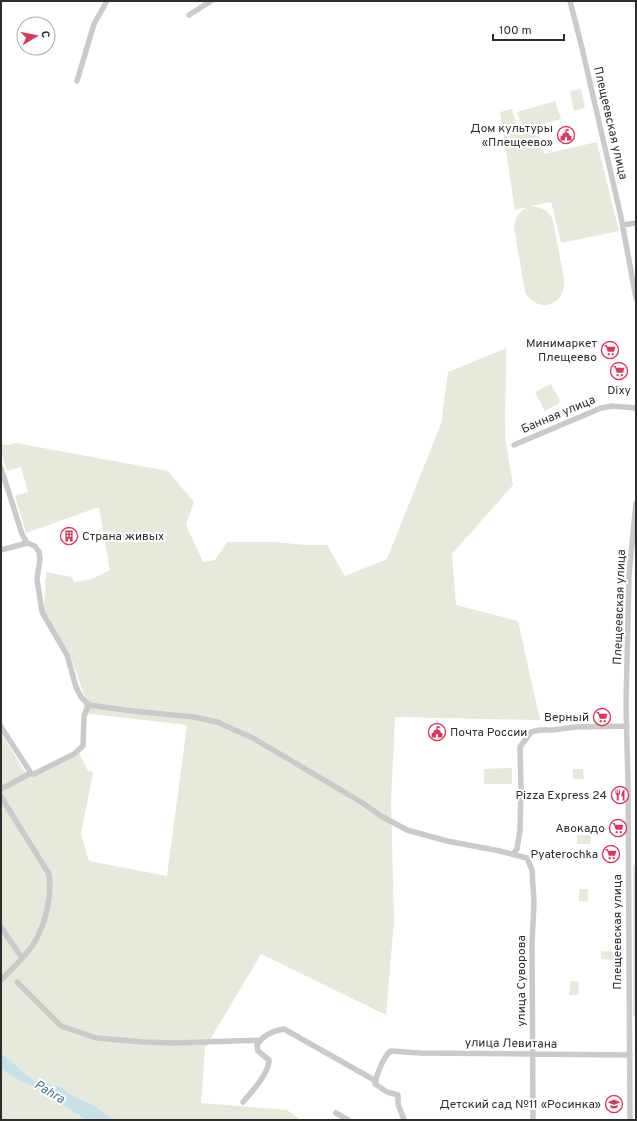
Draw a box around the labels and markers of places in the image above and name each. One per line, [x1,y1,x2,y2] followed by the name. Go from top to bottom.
[470,121,553,151] place label: Дом культуры «Плещеево»
[556,125,576,145] public building icon: Дом культуры «Плещеево»
[526,336,598,366] place label: Минимаркет Плещеево
[600,340,620,360] supermarket icon: Минимаркет Плещеево
[609,361,629,381] supermarket icon: Dixy
[607,383,631,399] place label: Dixy
[59,526,79,546] building icon: Страна живых
[82,529,164,545] place label: Страна живых
[592,707,612,727] supermarket icon: Верный
[544,710,589,726] place label: Верный
[427,722,447,742] public building icon: Почта России
[450,725,527,741] place label: Почта России
[610,785,630,805] restaurant icon: Pizza Express 24
[515,788,607,804] place label: Pizza Express 24
[608,818,628,838] supermarket icon: Авокадо
[555,821,605,837] place label: Авокадо
[601,844,621,864] supermarket icon: Pyaterochka
[530,847,598,863] place label: Pyaterochka
[604,1094,624,1114] school or university icon: Детский сад №11 «Росинка»
[439,1097,601,1113] place label: Детский сад №11 «Росинка»

